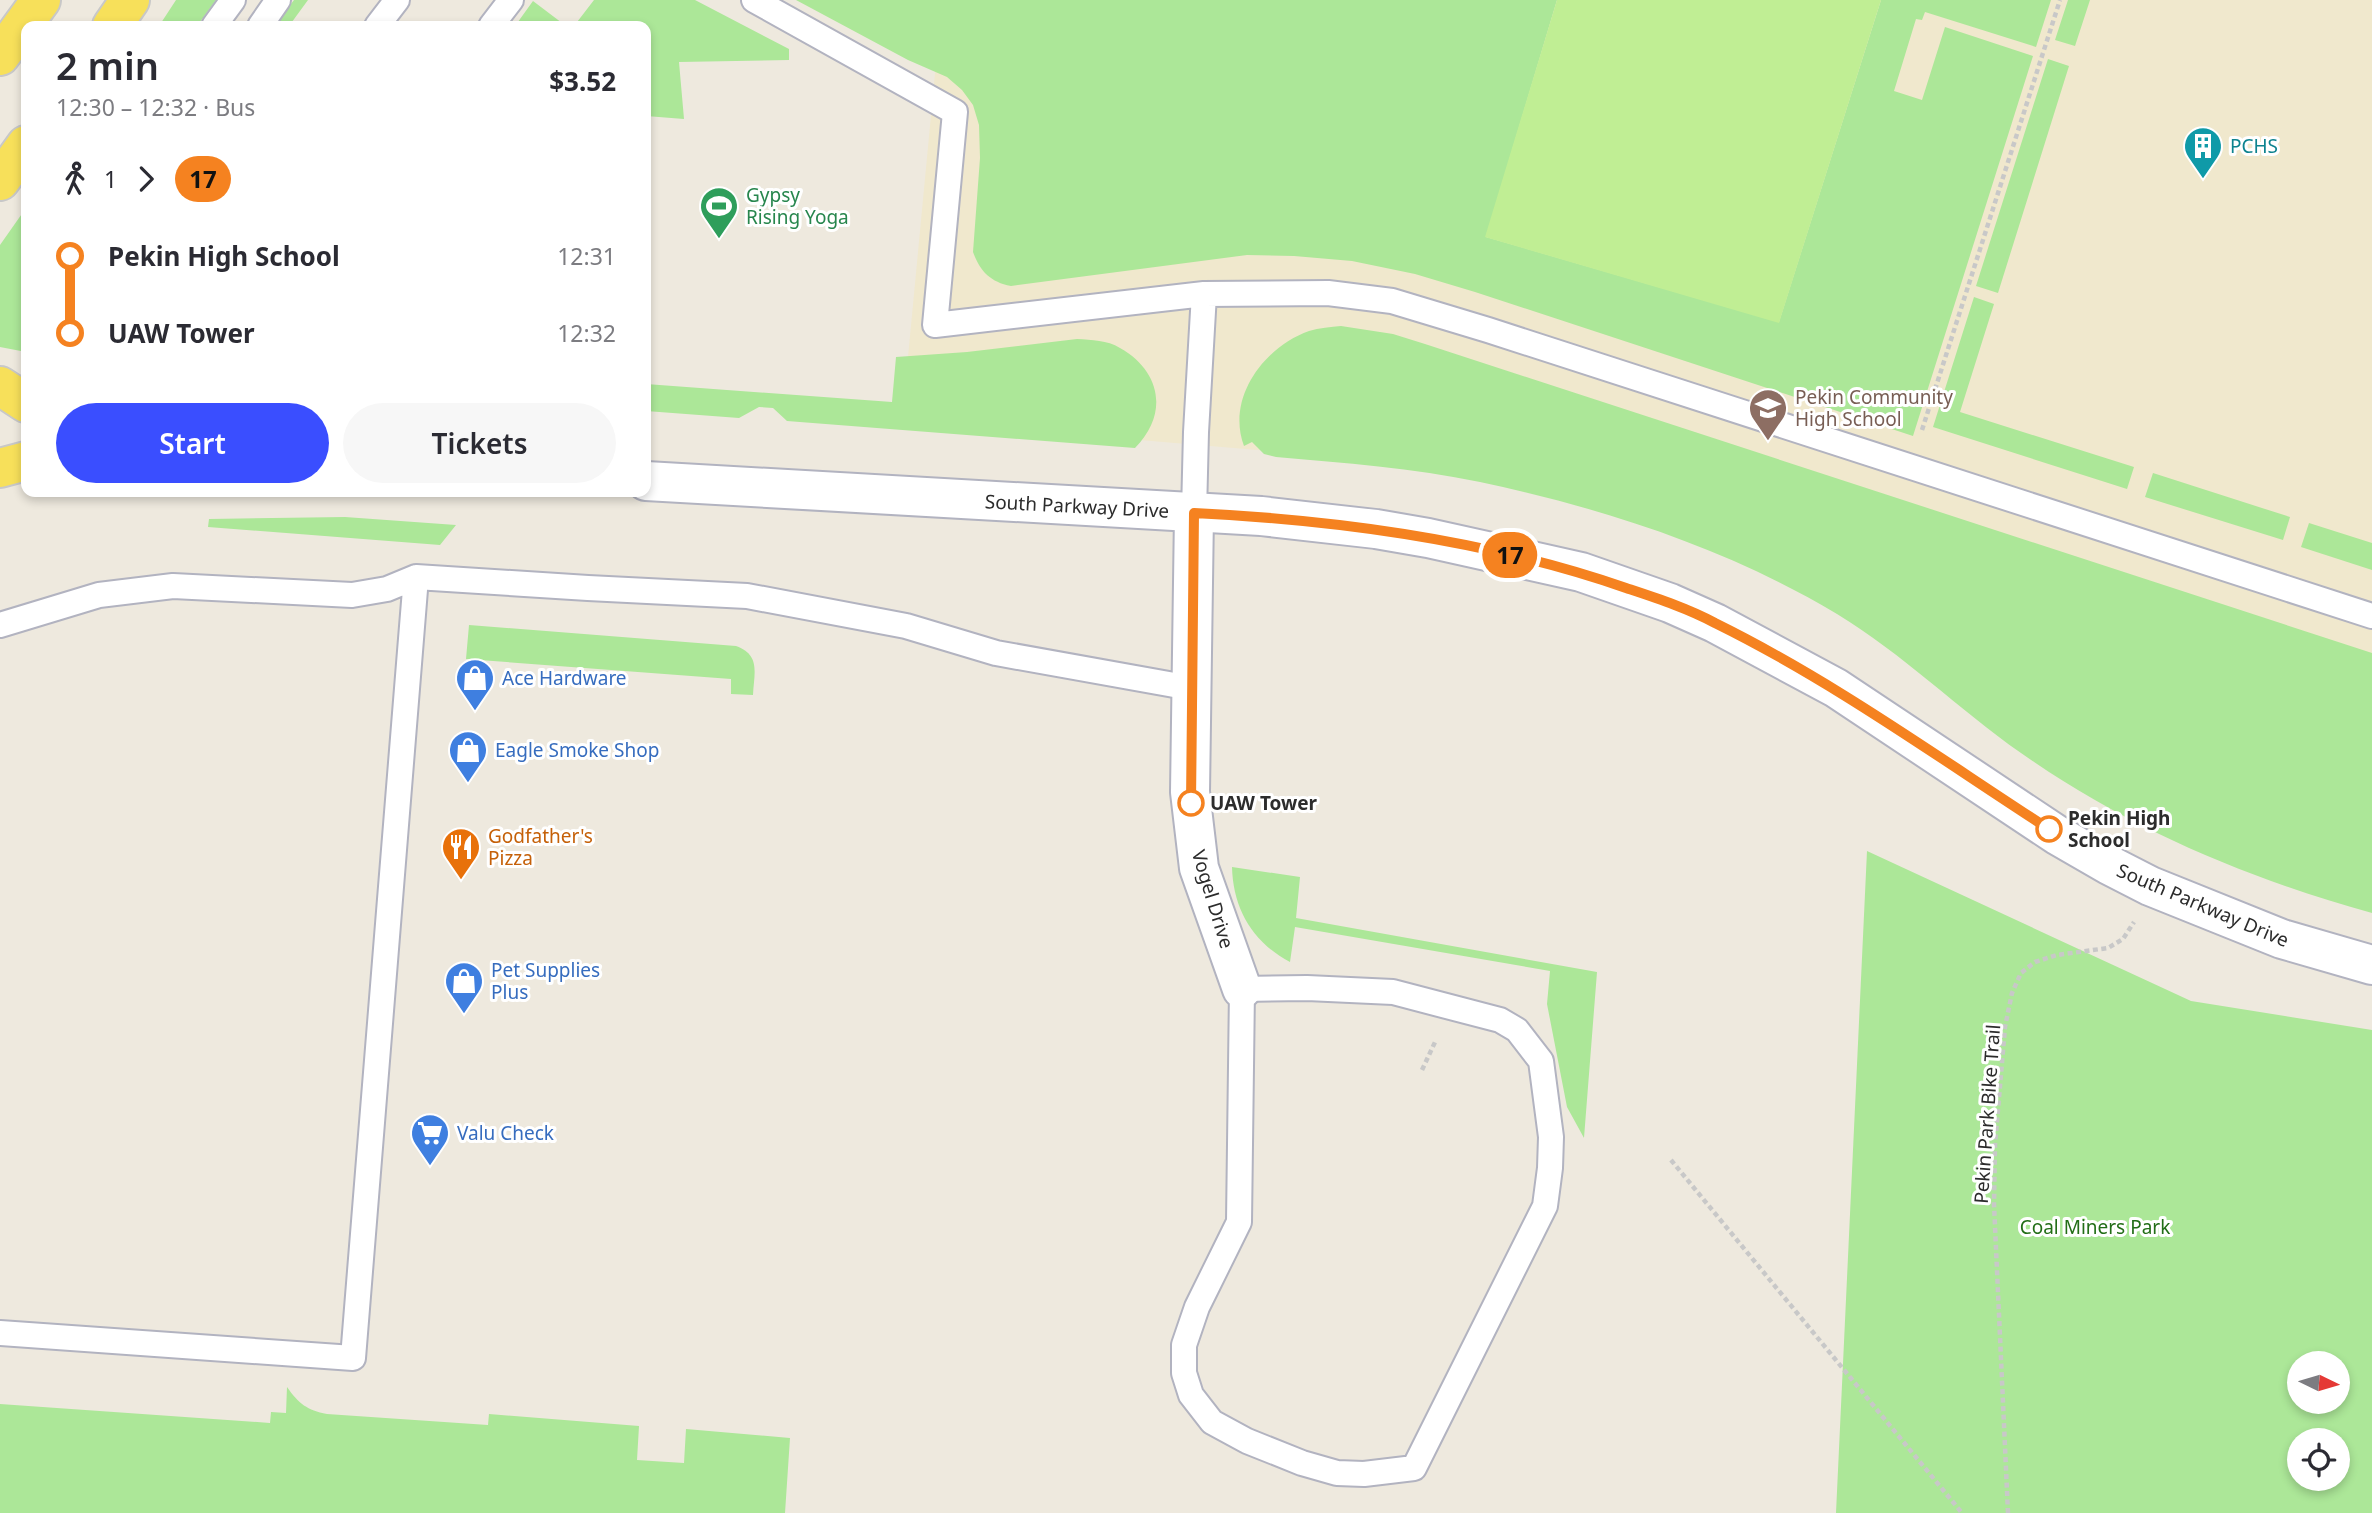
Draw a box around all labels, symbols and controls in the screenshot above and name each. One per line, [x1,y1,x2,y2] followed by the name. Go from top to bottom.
[56,39,159,91] text: 2 min
[549,63,616,99] text: $3.52
[56,91,255,123] text: 12:30 – 12:32 · Bus
[2182,125,2224,180] building icon: PCHS
[2230,133,2278,159] place label: PCHS
[56,160,94,198] icon: walk
[127,160,165,198] icon: forward
[189,162,217,195] text: 17
[104,163,117,195] text: 1
[746,182,849,230] place label: Gypsy Rising Yoga
[698,185,740,240] sports icon: Gypsy Rising Yoga
[108,238,340,274] text: Pekin High School
[557,240,616,272] text: 12:31
[108,315,255,351] text: UAW Tower
[557,317,616,349] text: 12:32
[1795,384,1953,432] place label: Pekin Community High School
[1747,387,1789,442] school or university icon: Pekin Community High School
[56,403,329,483] button: Start
[343,403,616,483] button: Tickets
[984,488,1170,524] street label: South Parkway Drive
[1478,532,1542,578] line badge: 17
[1496,538,1524,571] text: 17
[454,657,496,712] shop icon: Ace Hardware
[502,665,627,691] place label: Ace Hardware
[447,729,489,784] shop icon: Eagle Smoke Shop
[495,737,659,763] place label: Eagle Smoke Shop
[1178,790,1204,816] marker: UAW Tower
[1210,790,1318,816] place label: UAW Tower
[2068,805,2170,853] place label: Pekin High School
[2036,816,2062,842] marker: Pekin High School
[488,823,593,871] place label: Godfather's Pizza
[440,826,482,881] restaurant icon: Godfather's Pizza
[1186,847,1240,951] street label: Vogel Drive
[2113,857,2293,953] street label: South Parkway Drive
[491,957,600,1005] place label: Pet Supplies Plus
[443,960,485,1015] shop icon: Pet Supplies Plus
[1968,1023,2006,1205] street label: Pekin Park Bike Trail
[409,1112,451,1167] supermarket icon: Valu Check
[457,1120,554,1146] place label: Valu Check
[2020,1214,2170,1240] park label: Coal Miners Park
[2287,1351,2350,1414] north arrow
[2287,1351,2350,1491] map controls
[2287,1428,2350,1491] button: locate

